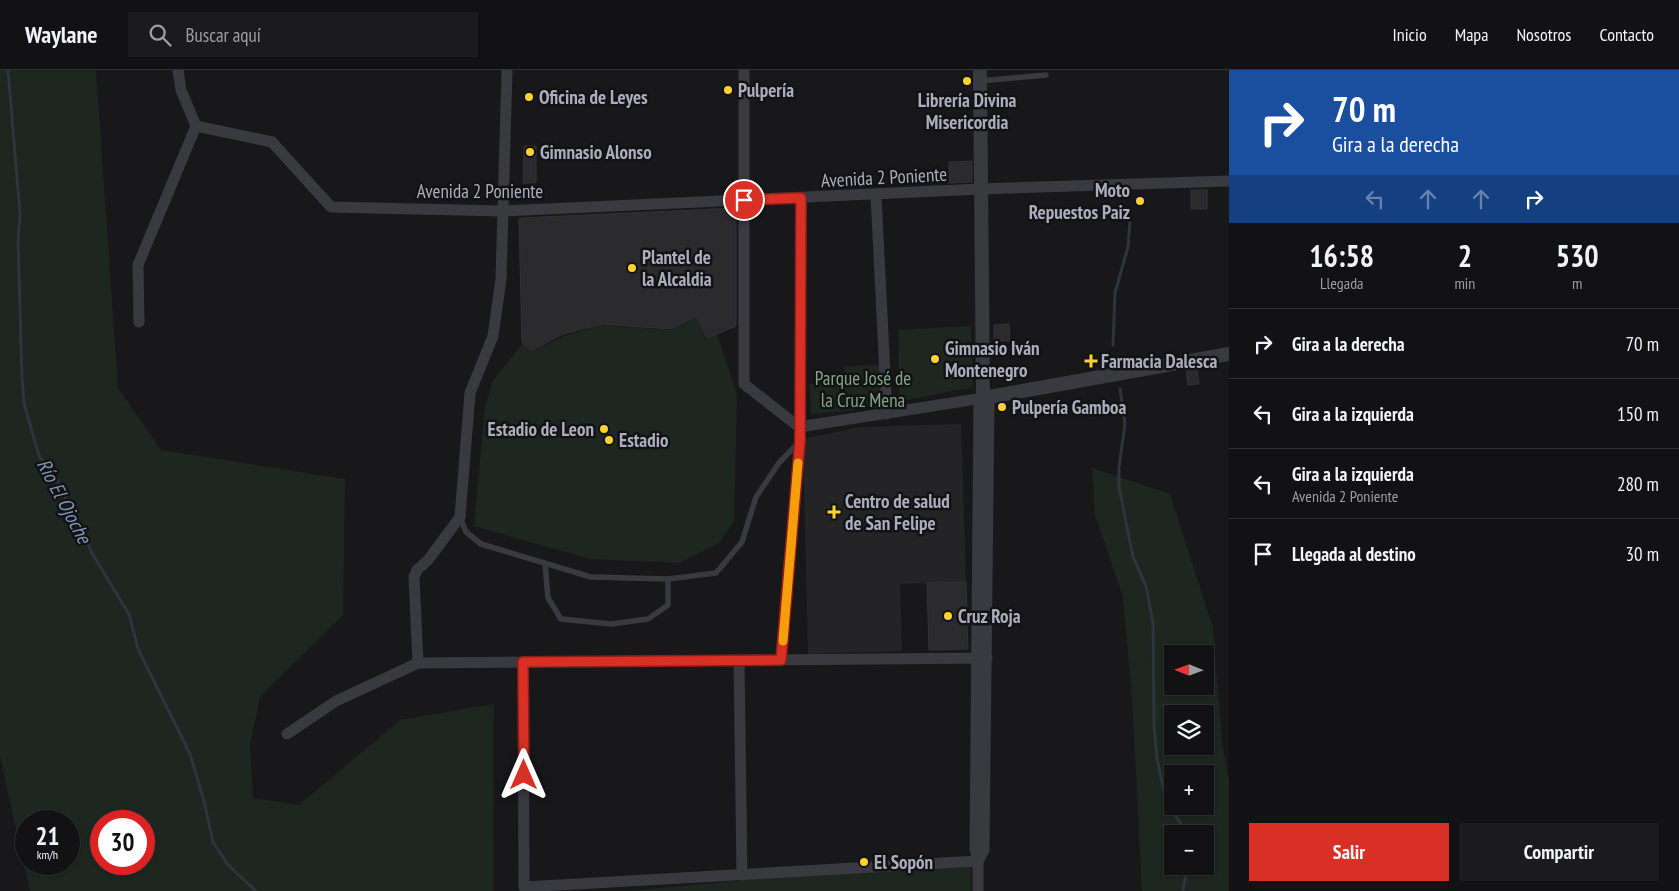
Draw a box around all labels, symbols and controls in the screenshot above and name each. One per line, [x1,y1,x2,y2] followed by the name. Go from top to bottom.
[128,12,478,57] search box
[25,19,98,50] text: Waylane
[146,21,174,49] icon: search
[186,23,261,47] text: Buscar aquí
[1393,23,1427,46] text: Inicio
[1455,23,1488,46] text: Mapa
[1516,23,1571,46] text: Nosotros
[1599,23,1654,46] text: Contacto
[961,75,973,87] marker: Librería Divina Misericordia
[738,78,794,102] place label: Pulpería
[722,84,734,96] marker: Pulpería
[539,85,648,109] place label: Oficina de Leyes
[1332,86,1396,132] text: 70 m
[918,88,1016,134] place label: Librería Divina Misericordia
[1249,90,1314,155] icon: right
[523,91,535,103] marker: Oficina de Leyes
[1332,130,1459,158] text: Gira a la derecha
[540,140,652,164] place label: Gimnasio Alonso
[524,146,536,158] marker: Gimnasio Alonso
[820,162,948,192] street label: Avenida 2 Poniente
[1029,178,1130,224] place label: Moto Repuestos Paiz
[417,179,543,203] street label: Avenida 2 Poniente
[723,179,765,221] pin
[1361,185,1389,213] icon: left
[1414,185,1442,213] icon: ahead
[1467,185,1495,213] icon: ahead
[1520,185,1548,213] icon: right
[730,186,758,214] icon: arrive
[1134,195,1146,207] marker: Moto Repuestos Paiz
[1309,236,1374,275] text: 16:58
[1458,236,1472,275] text: 2
[1556,236,1599,275] text: 530
[642,245,712,291] place label: Plantel de la Alcaldia
[626,262,638,274] marker: Plantel de la Alcaldia
[1320,273,1363,293] text: Llegada
[1454,273,1475,293] text: min
[1572,273,1582,293] text: m
[1249,330,1277,358] icon: right
[1292,332,1405,356] text: Gira a la derecha
[1626,332,1659,356] text: 70 m
[945,336,1040,382] place label: Gimnasio Iván Montenegro
[1101,349,1218,373] place label: Farmacia Dalesca
[929,353,941,365] marker: Gimnasio Iván Montenegro
[1085,355,1097,367] marker: Farmacia Dalesca
[815,366,911,412] park label: Parque José de la Cruz Mena
[1012,395,1127,419] place label: Pulpería Gamboa
[1249,400,1277,428] icon: left
[996,401,1008,413] marker: Pulpería Gamboa
[1292,402,1414,426] text: Gira a la izquierda
[1617,402,1659,426] text: 150 m
[488,417,594,441] place label: Estadio de Leon
[598,423,610,435] marker: Estadio de Leon
[619,428,668,452] place label: Estadio
[603,434,615,446] marker: Estadio
[31,454,98,549] water label: Río El Ojoche
[1292,462,1414,486] text: Gira a la izquierda
[1249,470,1277,498] icon: left
[1617,472,1659,496] text: 280 m
[1292,486,1398,506] text: Avenida 2 Poniente
[845,489,950,535] place label: Centro de salud de San Felipe
[827,505,841,519] marker: Centro de salud de San Felipe
[1249,540,1277,568] icon: arrive
[1292,542,1416,566] text: Llegada al destino
[1626,542,1659,566] text: 30 m
[958,604,1021,628] place label: Cruz Roja
[942,610,954,622] marker: Cruz Roja
[1164,645,1214,695] north arrow
[1164,645,1214,875] map controls
[1164,705,1214,755] button: layers
[497,748,549,800] position arrow
[1164,765,1214,815] button: +
[90,810,155,875] speed limit sign: 30
[36,820,59,852] text: 21
[1249,823,1449,881] button: Salir
[1459,823,1659,881] button: Compartir
[1164,825,1214,875] button: −
[37,847,58,862] text: km/h
[874,850,933,874] place label: El Sopón
[858,856,870,868] marker: El Sopón

